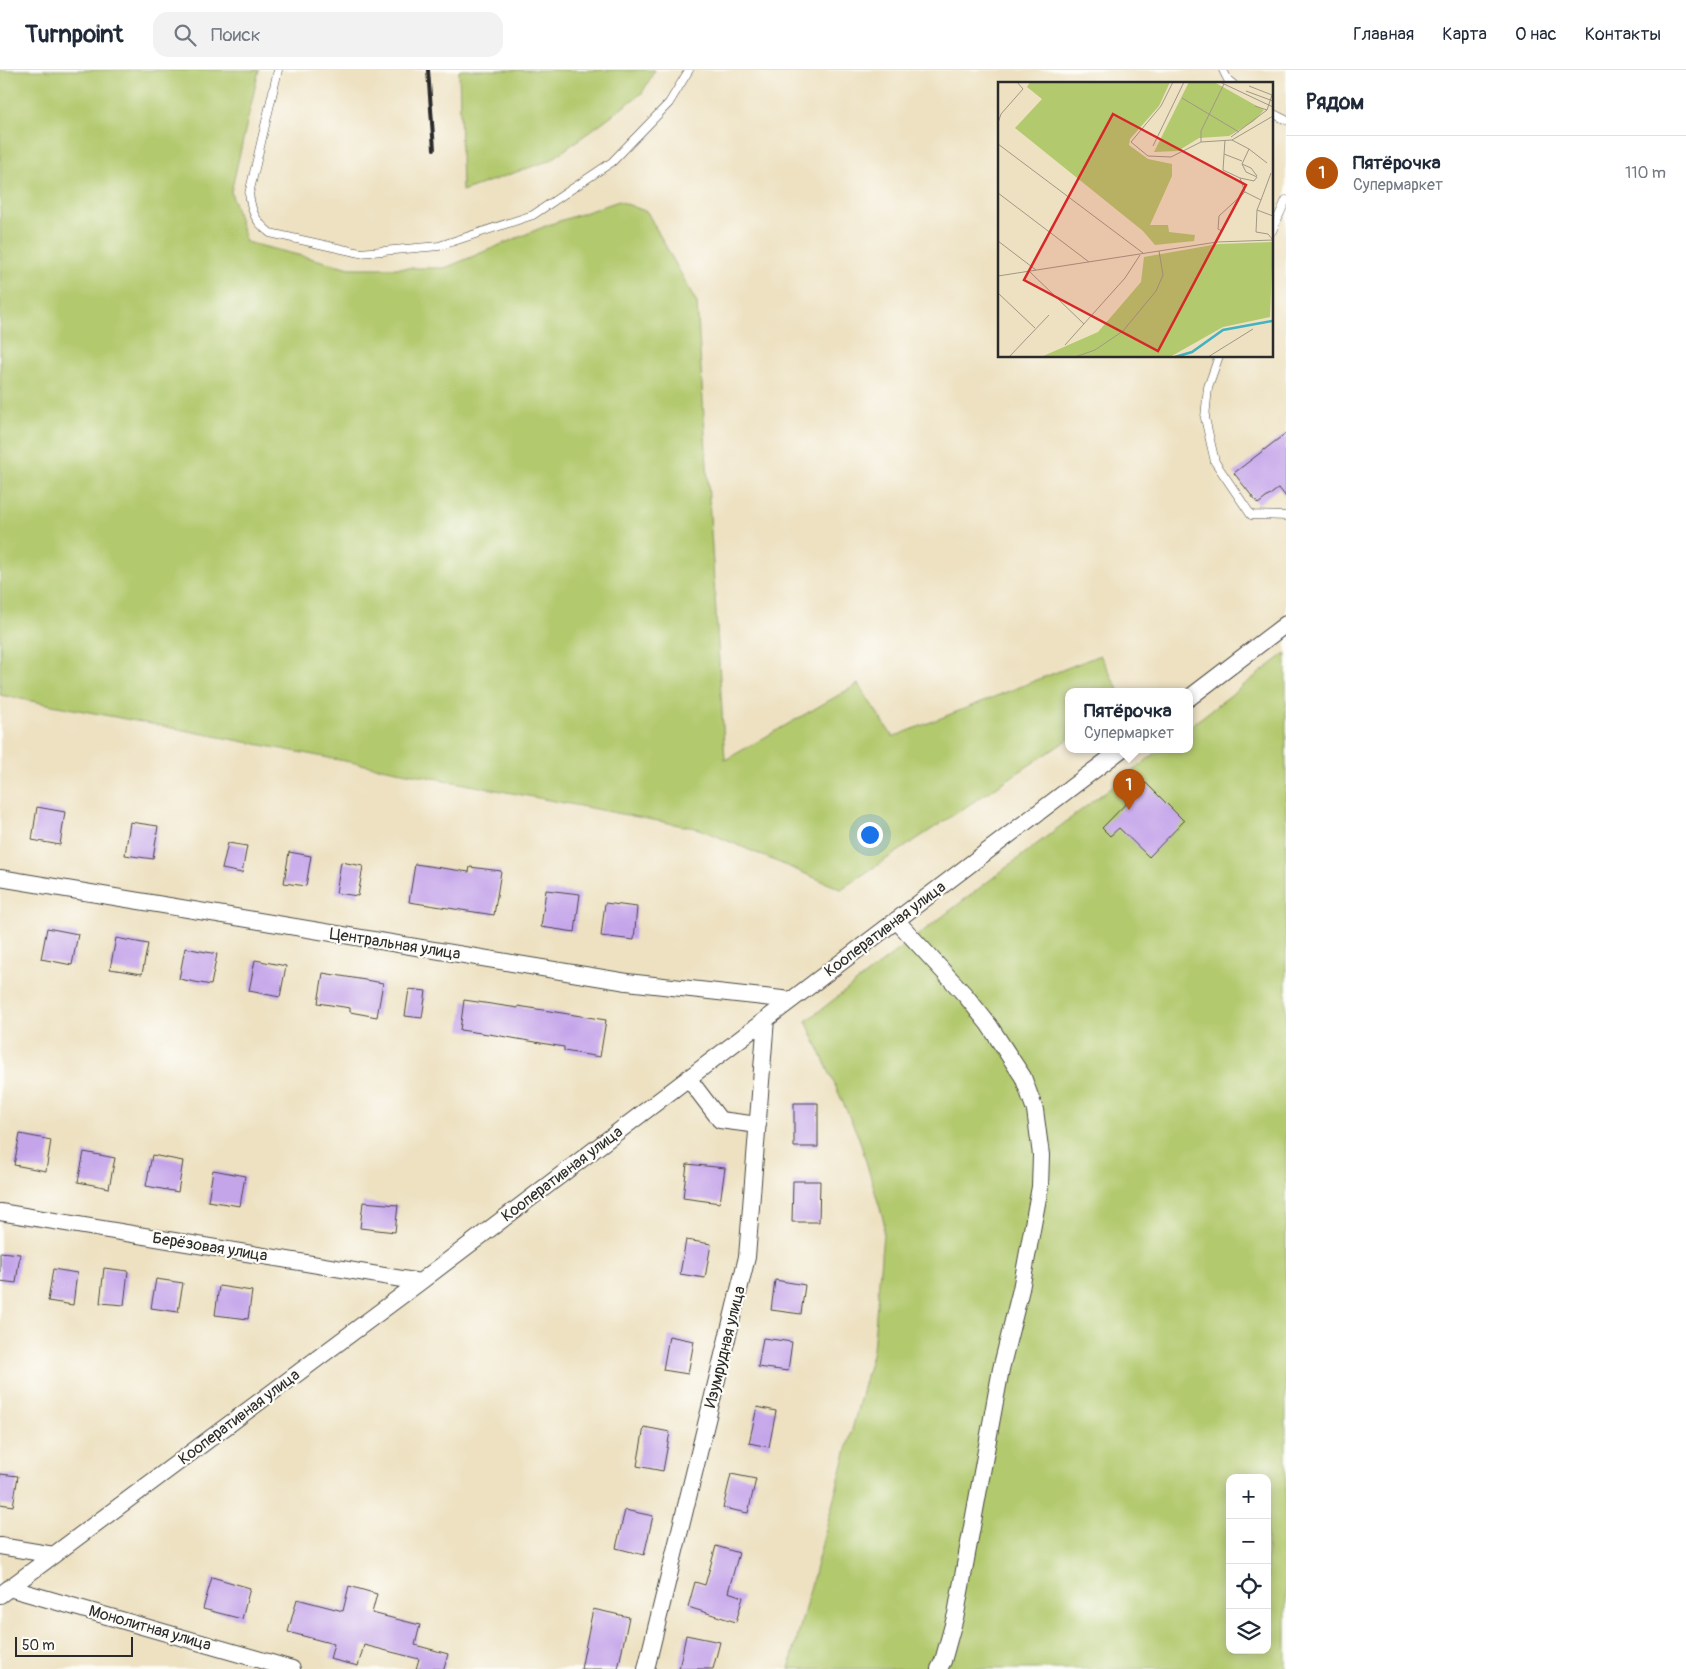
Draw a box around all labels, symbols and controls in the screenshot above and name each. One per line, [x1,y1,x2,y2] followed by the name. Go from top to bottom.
[153,12,503,57] search box
[25,20,123,49] text: Turnpoint
[171,21,199,49] icon: search
[211,23,261,47] text: Поиск
[1353,23,1414,46] text: Главная
[1442,23,1487,46] text: Карта
[1515,23,1557,46] text: О нас
[1585,23,1661,46] text: Контакты
[998,82,1274,358] inset map
[1306,89,1364,116] text: Рядом
[1353,151,1441,175] text: Пятёрочка
[1319,163,1325,183] text: 1
[1625,163,1666,183] text: 110 m
[1353,175,1443,195] text: Супермаркет
[1065,688,1193,753] popup
[1084,699,1172,723] text: Пятёрочка
[1084,723,1174,743] text: Супермаркет
[1113,769,1145,810] pin: 1
[857,822,883,848] your location
[820,877,950,981] street label: Кооперативная улица
[328,924,462,964] street label: Центральная улица
[497,1122,627,1226] street label: Кооперативная улица
[151,1228,269,1266] street label: Берёзовая улица
[700,1284,750,1410] street label: Изумрудная улица
[174,1365,304,1469] street label: Кооперативная улица
[1226,1474,1271,1654] map controls
[1226,1474,1271,1519] button: +
[1226,1519,1271,1564] button: −
[1226,1564,1271,1609] button: locate
[86,1601,214,1655] street label: Монолитная улица
[1226,1609,1271,1654] button: layers
[15,1634,132,1657] scale bar
[22,1637,55,1654] text: 50 m

